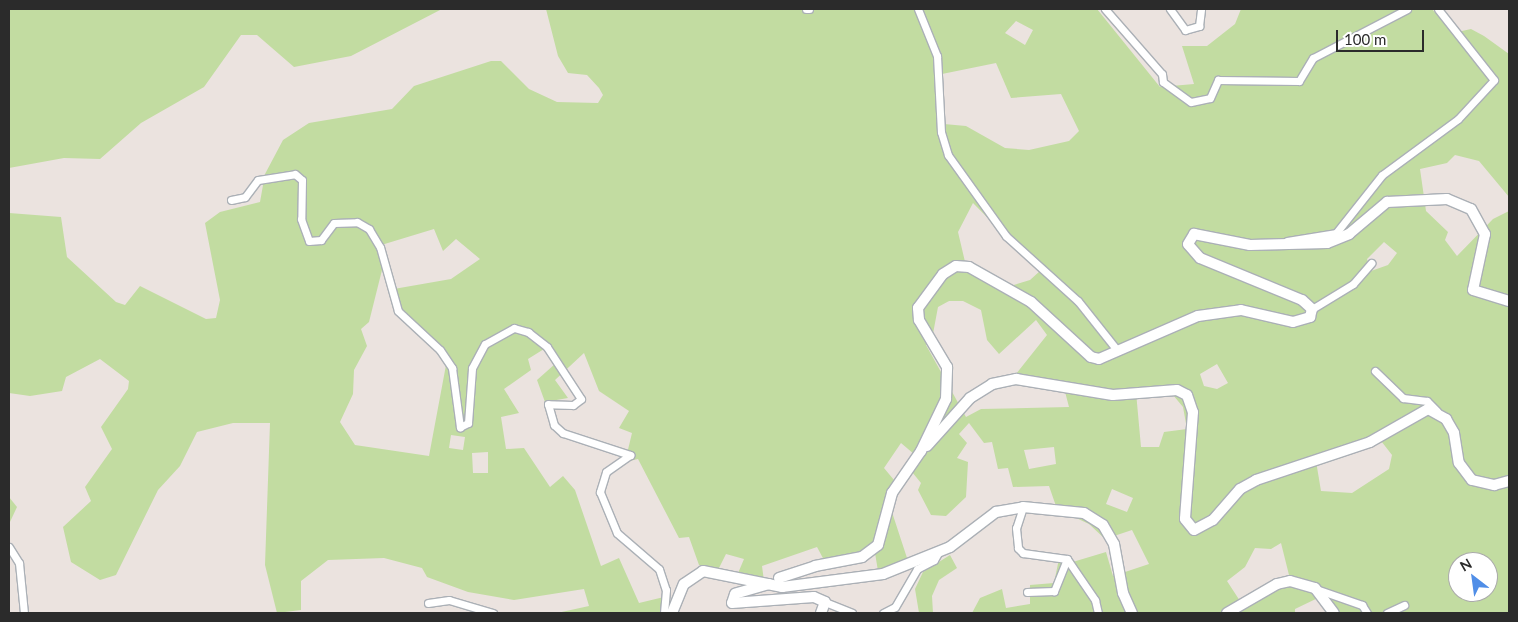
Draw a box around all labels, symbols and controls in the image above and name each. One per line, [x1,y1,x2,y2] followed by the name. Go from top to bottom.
[1338,20,1426,52] scale bar
[1344,30,1386,48] text: 100 m
[1448,552,1498,602] north arrow
[1457,554,1475,575] text: N

